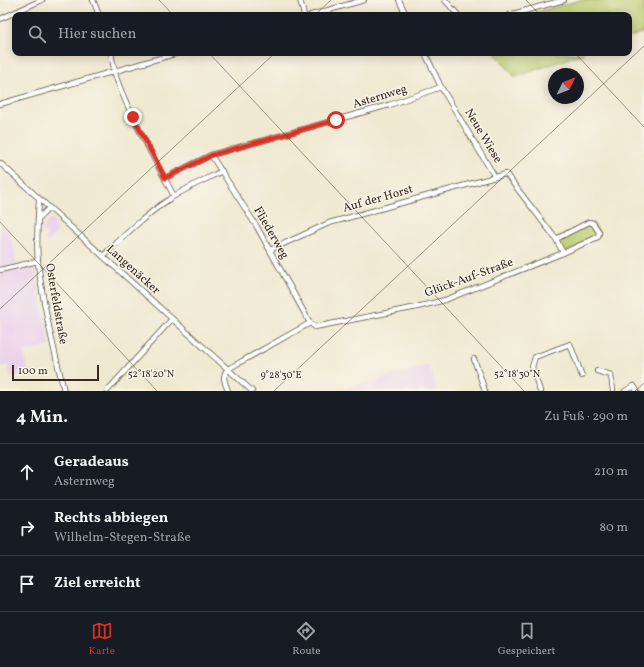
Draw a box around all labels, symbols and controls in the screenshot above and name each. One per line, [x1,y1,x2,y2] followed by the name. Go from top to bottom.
[12,12,632,56] search box
[26,23,48,45] icon: search
[58,24,136,45] text: Hier suchen
[548,68,584,104] north arrow
[351,81,409,113] street label: Asternweg
[460,106,506,166] street label: Neue Wiese
[124,108,142,126] route end
[327,111,345,129] route start
[341,181,415,217] street label: Auf der Horst
[250,204,292,262] street label: Fliederweg
[103,242,163,298] street label: Langenäcker
[422,254,516,301] street label: Glück-Auf-Straße
[41,262,71,346] street label: Osterfeldstraße
[12,363,99,382] scale bar
[18,364,48,379] text: 100 m
[128,367,175,381] text: 52°18'20"N
[494,367,541,381] text: 52°18'30"N
[260,368,302,382] text: 9°28'30"E
[16,406,68,429] text: 4 Min.
[544,408,628,426] text: Zu Fuß · 290 m
[54,452,129,473] text: Geradeaus
[16,461,38,483] icon: ahead
[594,463,628,481] text: 210 m
[54,473,115,491] text: Asternweg
[54,508,169,529] text: Rechts abbiegen
[16,517,38,539] icon: right
[599,519,628,537] text: 80 m
[54,529,191,547] text: Wilhelm-Stegen-Straße
[16,573,38,595] icon: arrive
[54,573,141,594] text: Ziel erreicht
[89,620,115,659] tab: Karte
[292,620,321,659] tab: Route
[498,620,555,659] tab: Gespeichert

